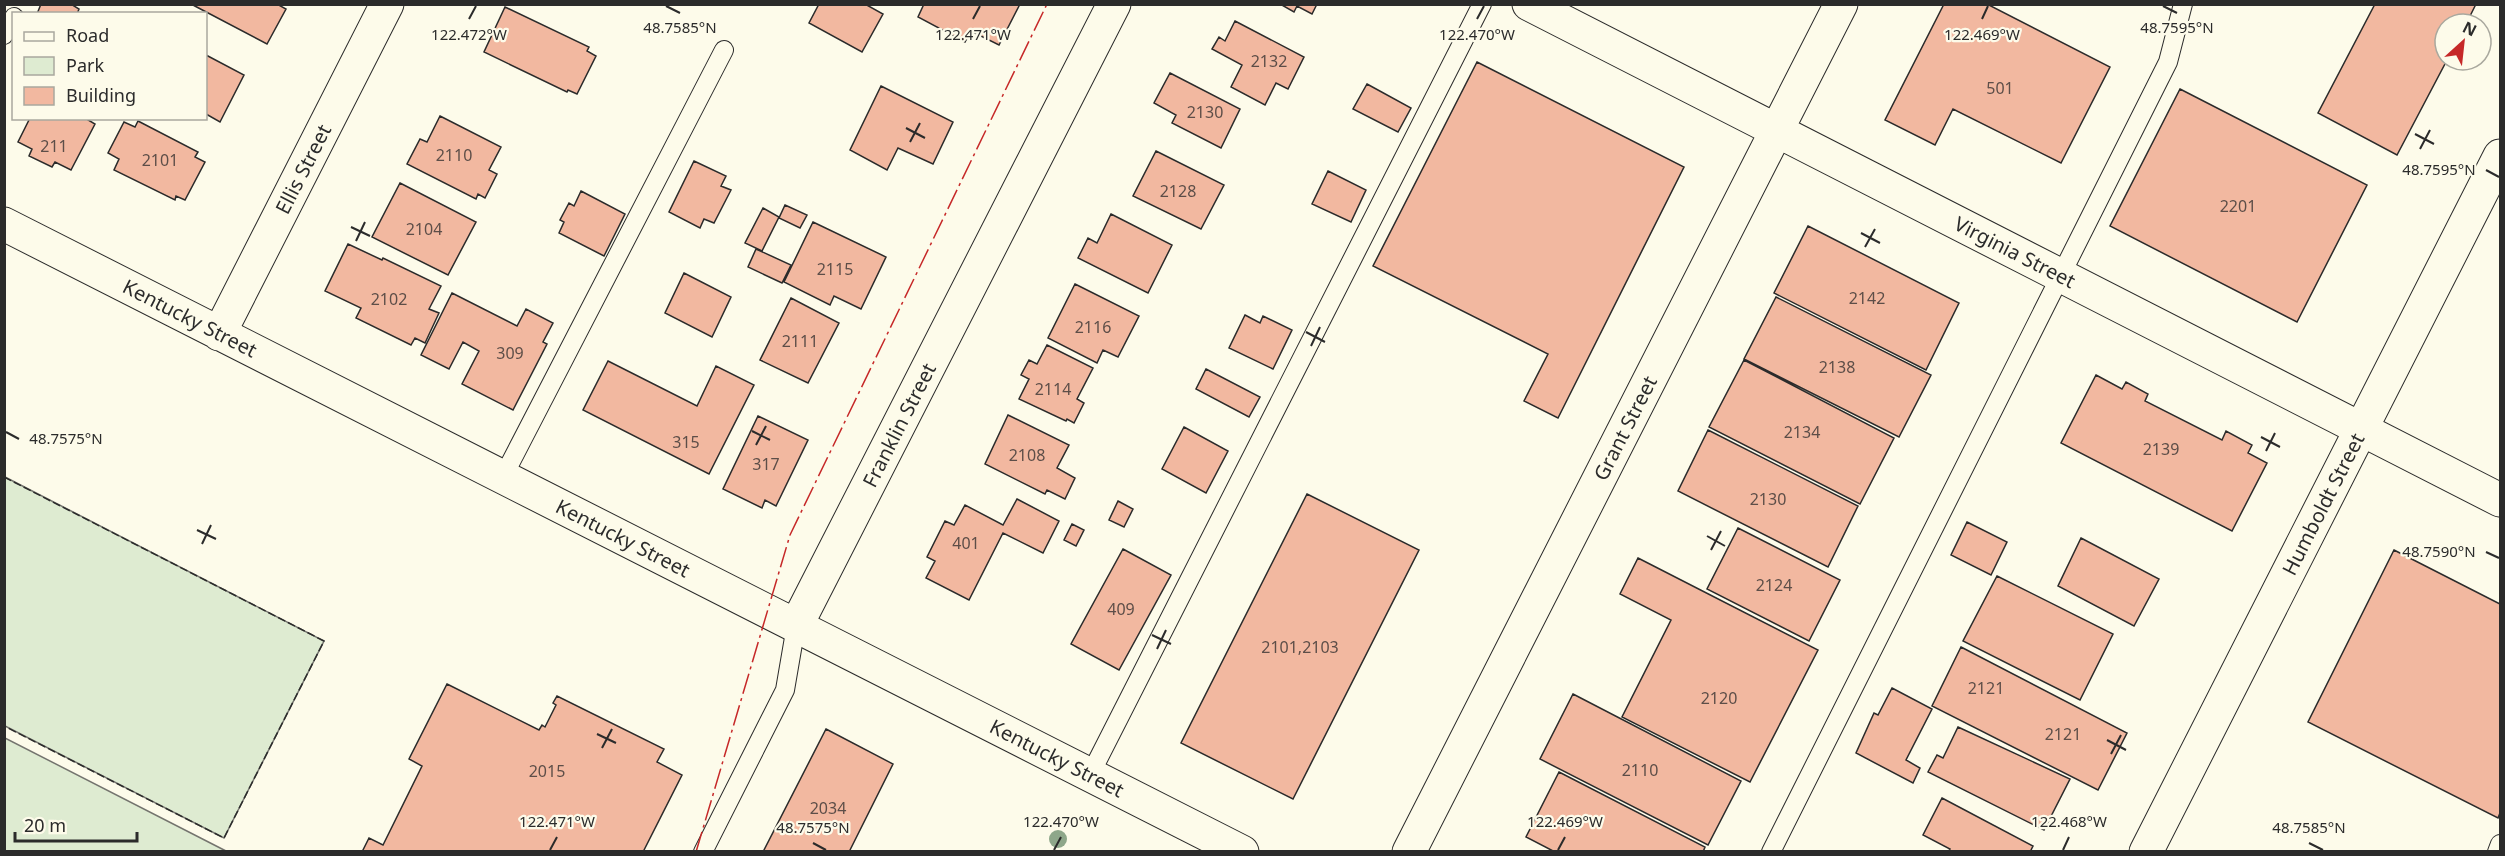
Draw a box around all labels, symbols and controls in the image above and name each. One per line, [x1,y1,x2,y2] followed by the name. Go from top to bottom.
[12,12,207,120] legend
[2433,12,2493,72] north arrow
[2459,16,2481,41] text: N
[643,17,717,37] text: 48.7585°N
[2140,17,2214,37] text: 48.7595°N
[66,23,109,47] text: Road
[431,24,507,44] text: 122.472°W
[935,24,1011,44] text: 122.471°W
[1439,24,1515,44] text: 122.470°W
[1944,24,2020,44] text: 122.469°W
[1251,50,1287,72] house number: 2132
[66,53,104,77] text: Park
[1986,77,2014,99] house number: 501
[66,83,136,107] text: Building
[1187,101,1223,123] house number: 2130
[269,120,337,218] street label: Ellis Street
[40,135,68,157] house number: 211
[436,144,472,166] house number: 2110
[142,149,178,171] house number: 2101
[2402,159,2476,179] text: 48.7595°N
[1160,180,1196,202] house number: 2128
[2220,195,2256,217] house number: 2201
[1950,210,2080,294] street label: Virginia Street
[406,218,442,240] house number: 2104
[817,258,853,280] house number: 2115
[118,273,262,363] street label: Kentucky Street
[1849,287,1885,309] house number: 2142
[371,288,407,310] house number: 2102
[1075,316,1111,338] house number: 2116
[782,330,818,352] house number: 2111
[496,342,524,364] house number: 309
[1819,356,1855,378] house number: 2138
[856,358,942,492] street label: Franklin Street
[1587,371,1663,485] street label: Grant Street
[1035,378,1071,400] house number: 2114
[1784,421,1820,443] house number: 2134
[29,428,103,448] text: 48.7575°N
[2276,428,2370,580] street label: Humboldt Street
[672,431,700,453] house number: 315
[2143,438,2179,460] house number: 2139
[1009,444,1045,466] house number: 2108
[752,453,780,475] house number: 317
[1750,488,1786,510] house number: 2130
[551,493,695,583] street label: Kentucky Street
[952,532,980,554] house number: 401
[2402,541,2476,561] text: 48.7590°N
[1756,574,1792,596] house number: 2124
[1107,598,1135,620] house number: 409
[1261,636,1339,658] house number: 2101,2103
[1968,677,2004,699] house number: 2121
[1701,687,1737,709] house number: 2120
[985,713,1129,803] street label: Kentucky Street
[2045,723,2081,745] house number: 2121
[1622,759,1658,781] house number: 2110
[529,760,565,782] house number: 2015
[810,797,846,819] house number: 2034
[15,805,136,843] scale bar
[519,811,595,831] text: 122.471°W
[1023,811,1099,831] text: 122.470°W
[1527,811,1603,831] text: 122.469°W
[2031,811,2107,831] text: 122.468°W
[24,813,66,837] text: 20 m
[776,817,850,837] text: 48.7575°N
[2272,817,2346,837] text: 48.7585°N

